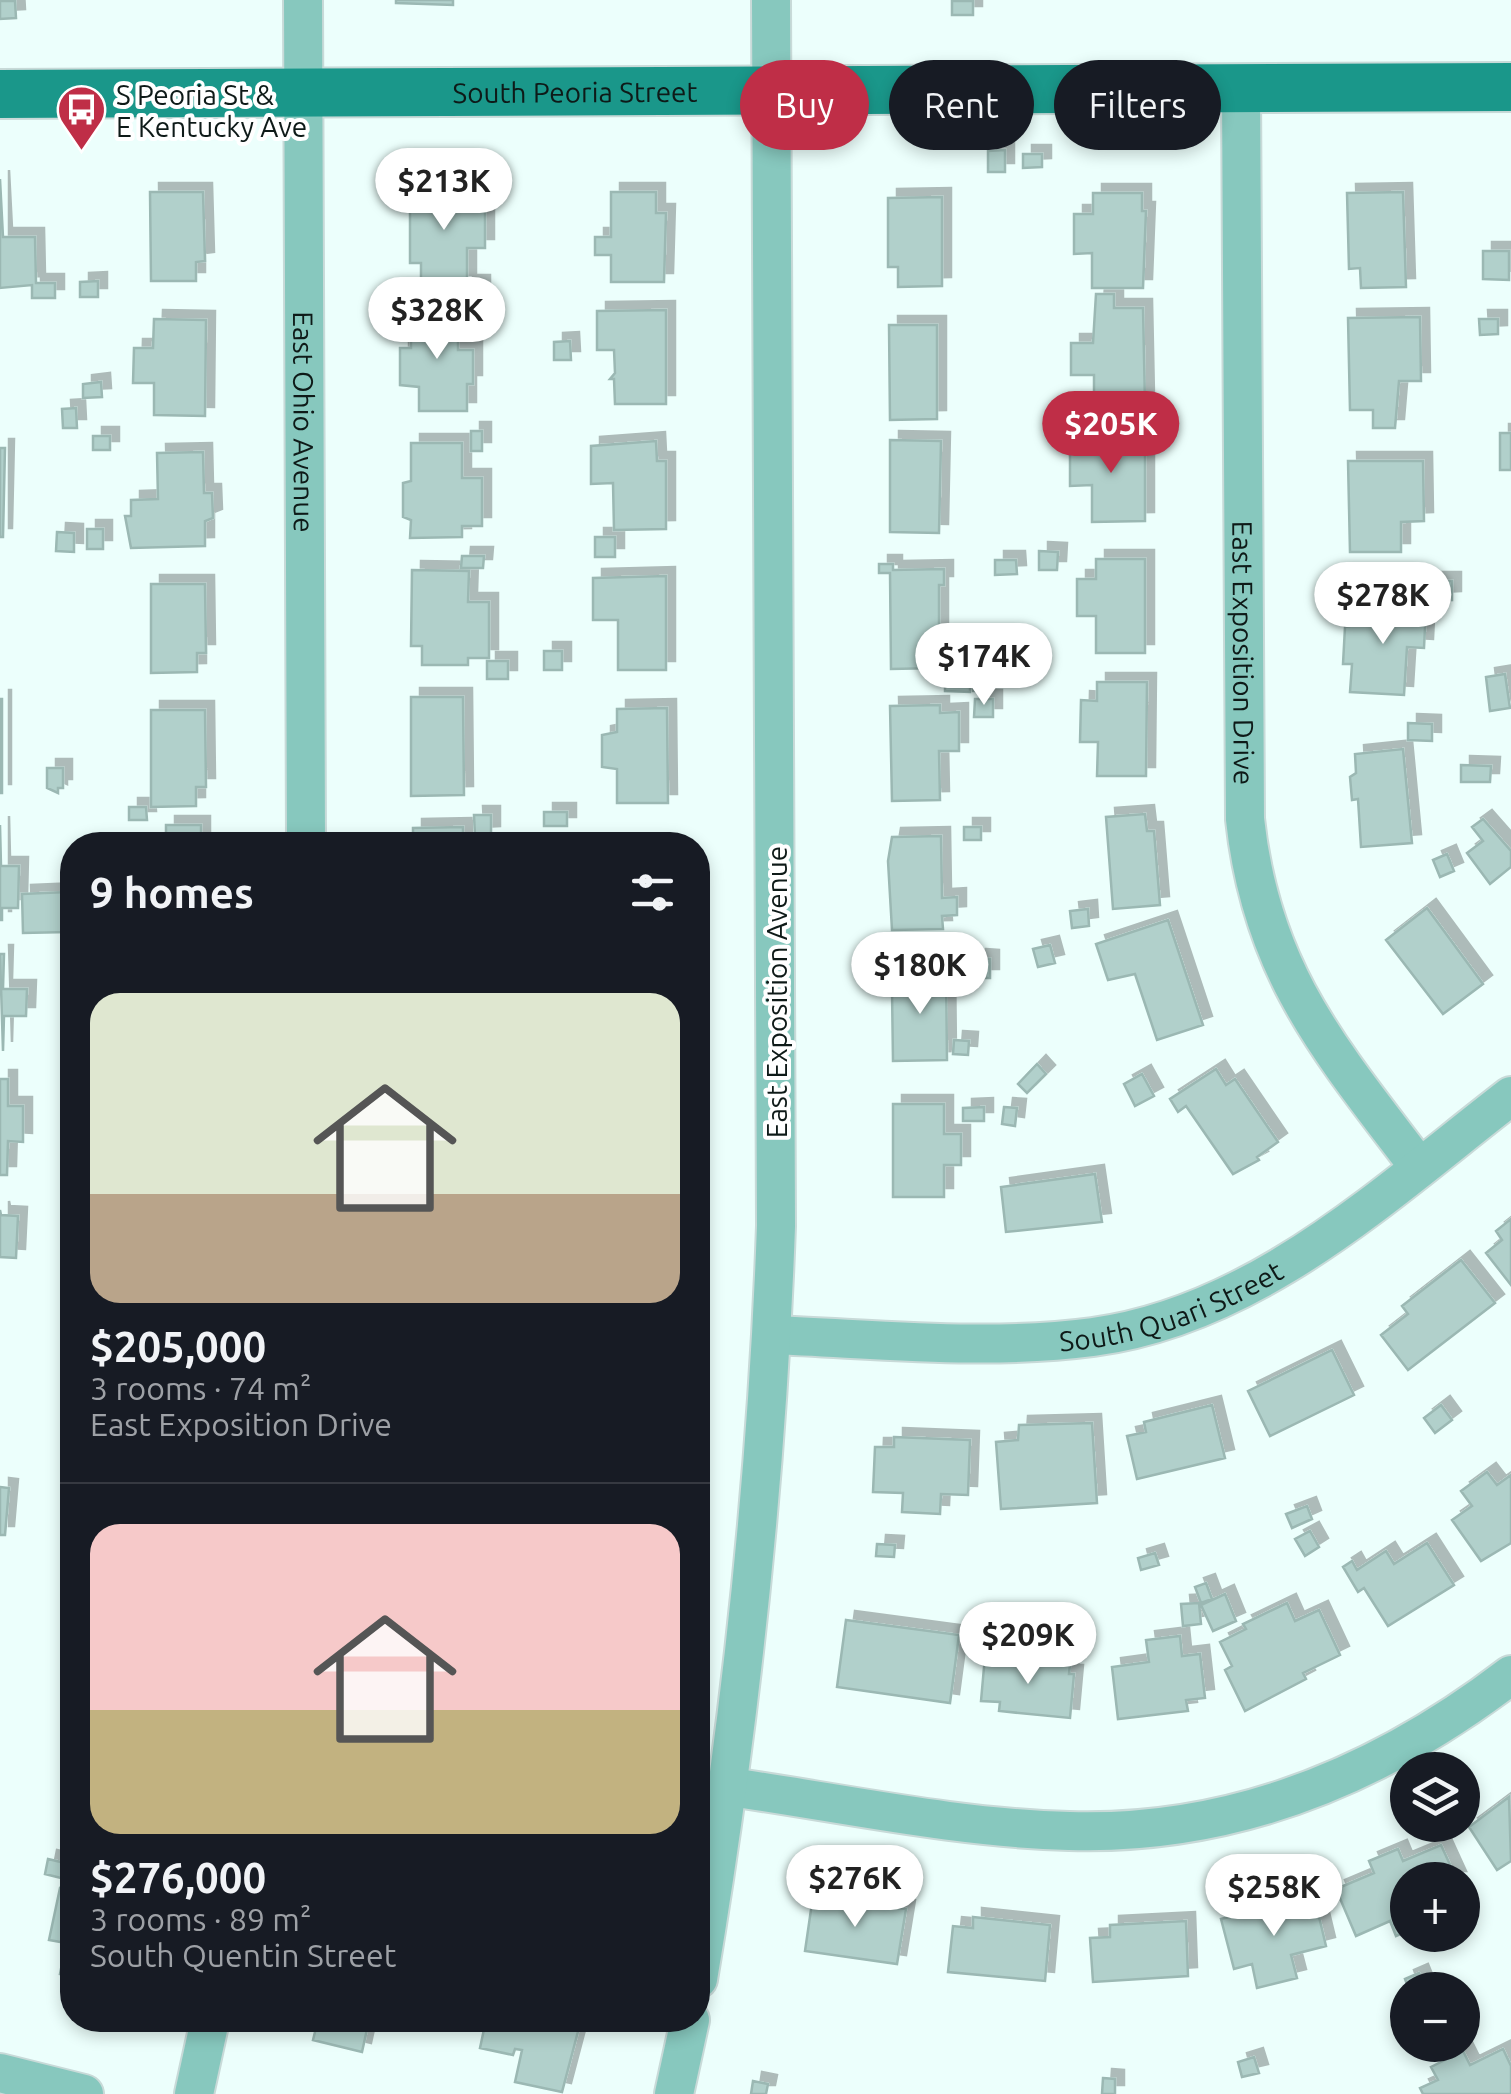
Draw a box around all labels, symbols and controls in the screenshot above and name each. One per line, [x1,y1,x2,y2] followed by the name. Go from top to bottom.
[740,60,869,150] chip: Buy
[889,60,1034,150] chip: Rent
[1054,60,1221,150] chip: Filters
[452,75,698,107] street label: South Peoria Street
[116,79,307,142] place label: S Peoria St & E Kentucky Ave
[55,84,107,152] bus stop icon: S Peoria St & E Kentucky Ave
[374,148,514,233] pin: $213K
[397,162,491,198] text: $213K
[367,277,507,362] pin: $328K
[390,291,484,327] text: $328K
[289,311,320,533] street label: East Ohio Avenue
[1041,391,1181,476] pin: $205K
[1064,405,1158,441] text: $205K
[1228,521,1260,785] street label: East Exposition Drive
[1313,562,1453,647] pin: $278K
[1336,576,1430,612] text: $278K
[914,623,1054,708] pin: $174K
[937,637,1031,673] text: $174K
[761,846,792,1138] street label: East Exposition Avenue
[625,865,680,920] icon: filters
[90,869,254,916] text: 9 homes
[850,932,990,1017] pin: $180K
[873,946,967,982] text: $180K
[295,1058,475,1238] icon: home
[1058,1254,1288,1356] street label: South Quari Street
[90,1323,266,1370] text: $205,000
[90,1370,311,1406] text: 3 rooms · 74 m²
[90,1406,392,1442] text: East Exposition Drive
[295,1589,475,1769] icon: home
[958,1602,1098,1687] pin: $209K
[981,1616,1075,1652] text: $209K
[1390,1752,1480,2062] map controls
[1390,1752,1480,1842] button: layers
[785,1845,925,1930] pin: $276K
[90,1854,266,1901] text: $276,000
[1204,1854,1344,1939] pin: $258K
[808,1859,902,1895] text: $276K
[1390,1862,1480,1952] button: +
[1227,1868,1321,1904] text: $258K
[90,1901,311,1937] text: 3 rooms · 89 m²
[90,1937,396,1973] text: South Quentin Street
[1390,1972,1480,2062] button: −

